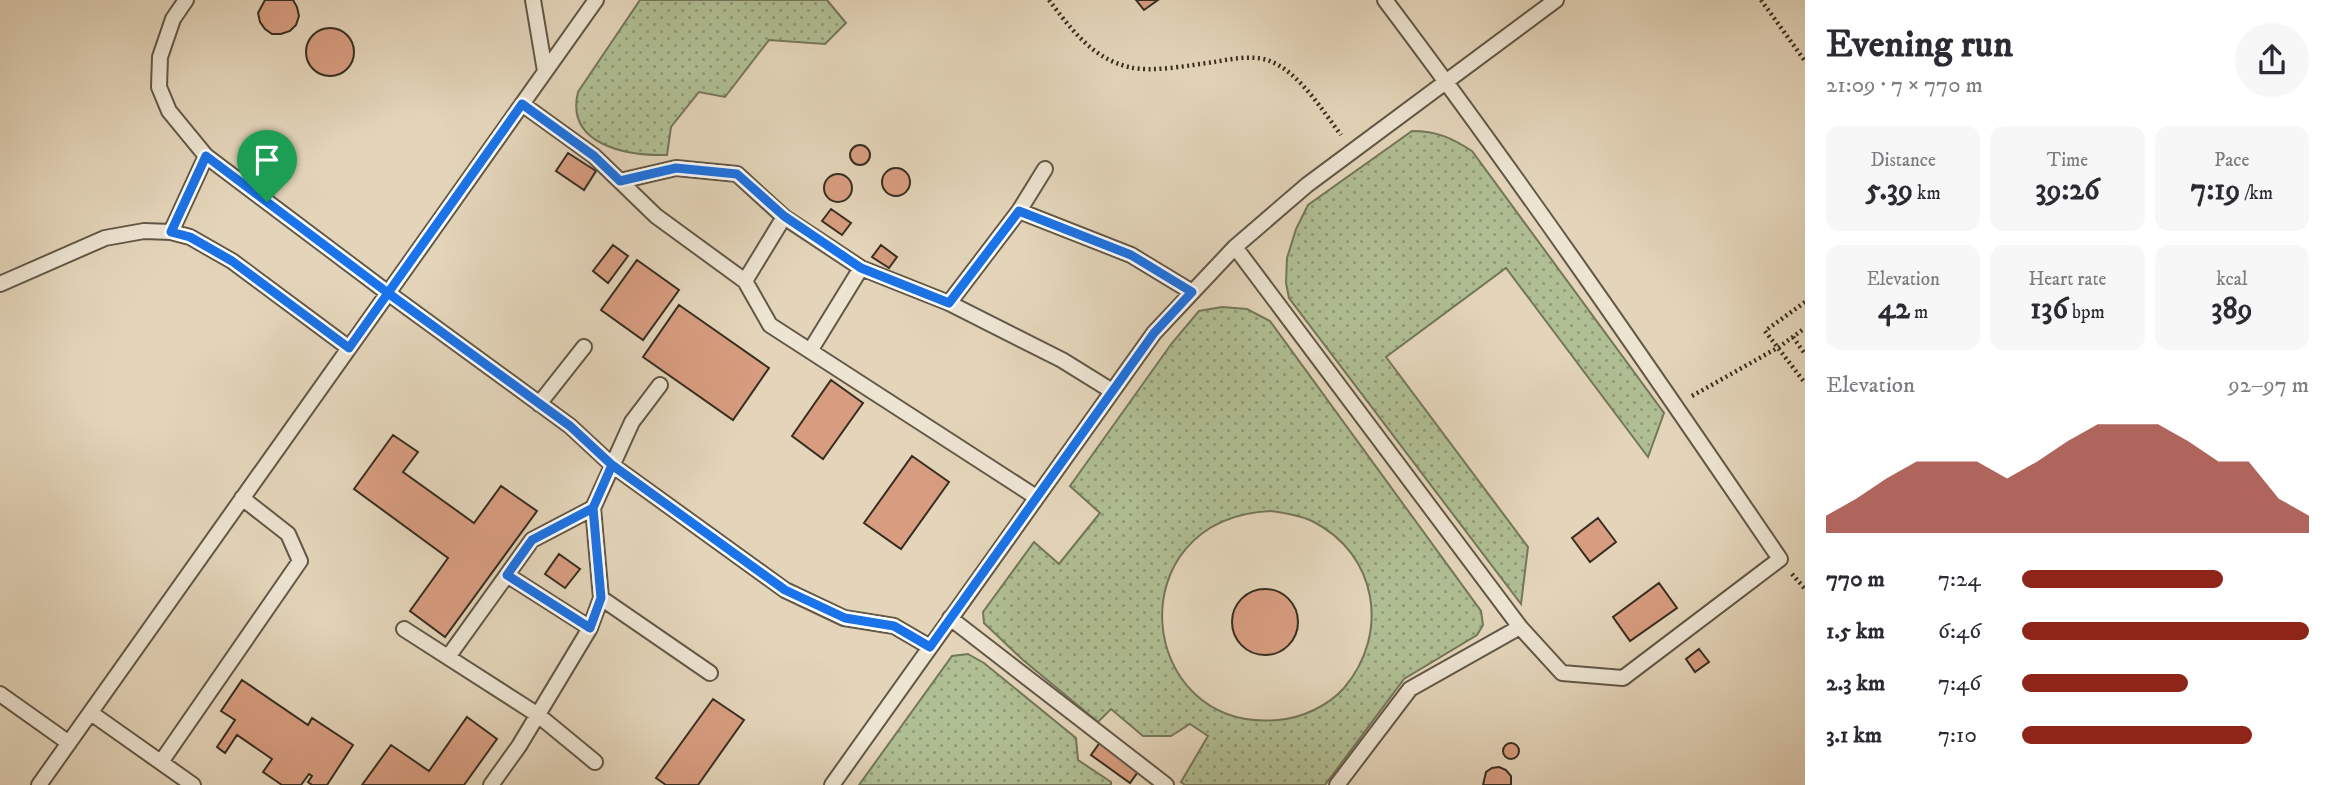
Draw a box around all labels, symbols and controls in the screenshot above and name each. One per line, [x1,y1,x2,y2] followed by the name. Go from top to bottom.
[1826,21,2013,69] text: Evening run
[2235,23,2309,97] button: share
[1826,71,1983,100] text: 21:09 · 7 × 770 m
[237,130,297,202] pin
[248,141,286,179] icon: arrive
[1870,149,1936,172] text: Distance
[2047,149,2088,172] text: Time
[2214,149,2249,172] text: Pace
[1866,172,1913,209] text: 5.39
[2035,172,2100,209] text: 39:26
[2191,172,2240,209] text: 7:19
[1913,182,1941,205] text: km
[2240,182,2273,205] text: /km
[1866,268,1940,291] text: Elevation
[2029,268,2106,291] text: Heart rate
[2216,268,2247,291] text: kcal
[1878,291,1910,328] text: 42
[2030,291,2068,328] text: 136
[2211,291,2252,328] text: 389
[1910,301,1928,324] text: m
[2068,301,2105,324] text: bpm
[1826,371,1915,400] text: Elevation
[2228,371,2309,400] text: 92–97 m
[1826,565,1885,594] text: 770 m
[1938,565,1981,594] text: 7:24
[1826,617,1885,646] text: 1.5 km
[1938,617,1981,646] text: 6:46
[1826,669,1885,698] text: 2.3 km
[1938,669,1981,698] text: 7:46
[1826,721,1882,750] text: 3.1 km
[1938,721,1977,750] text: 7:10

